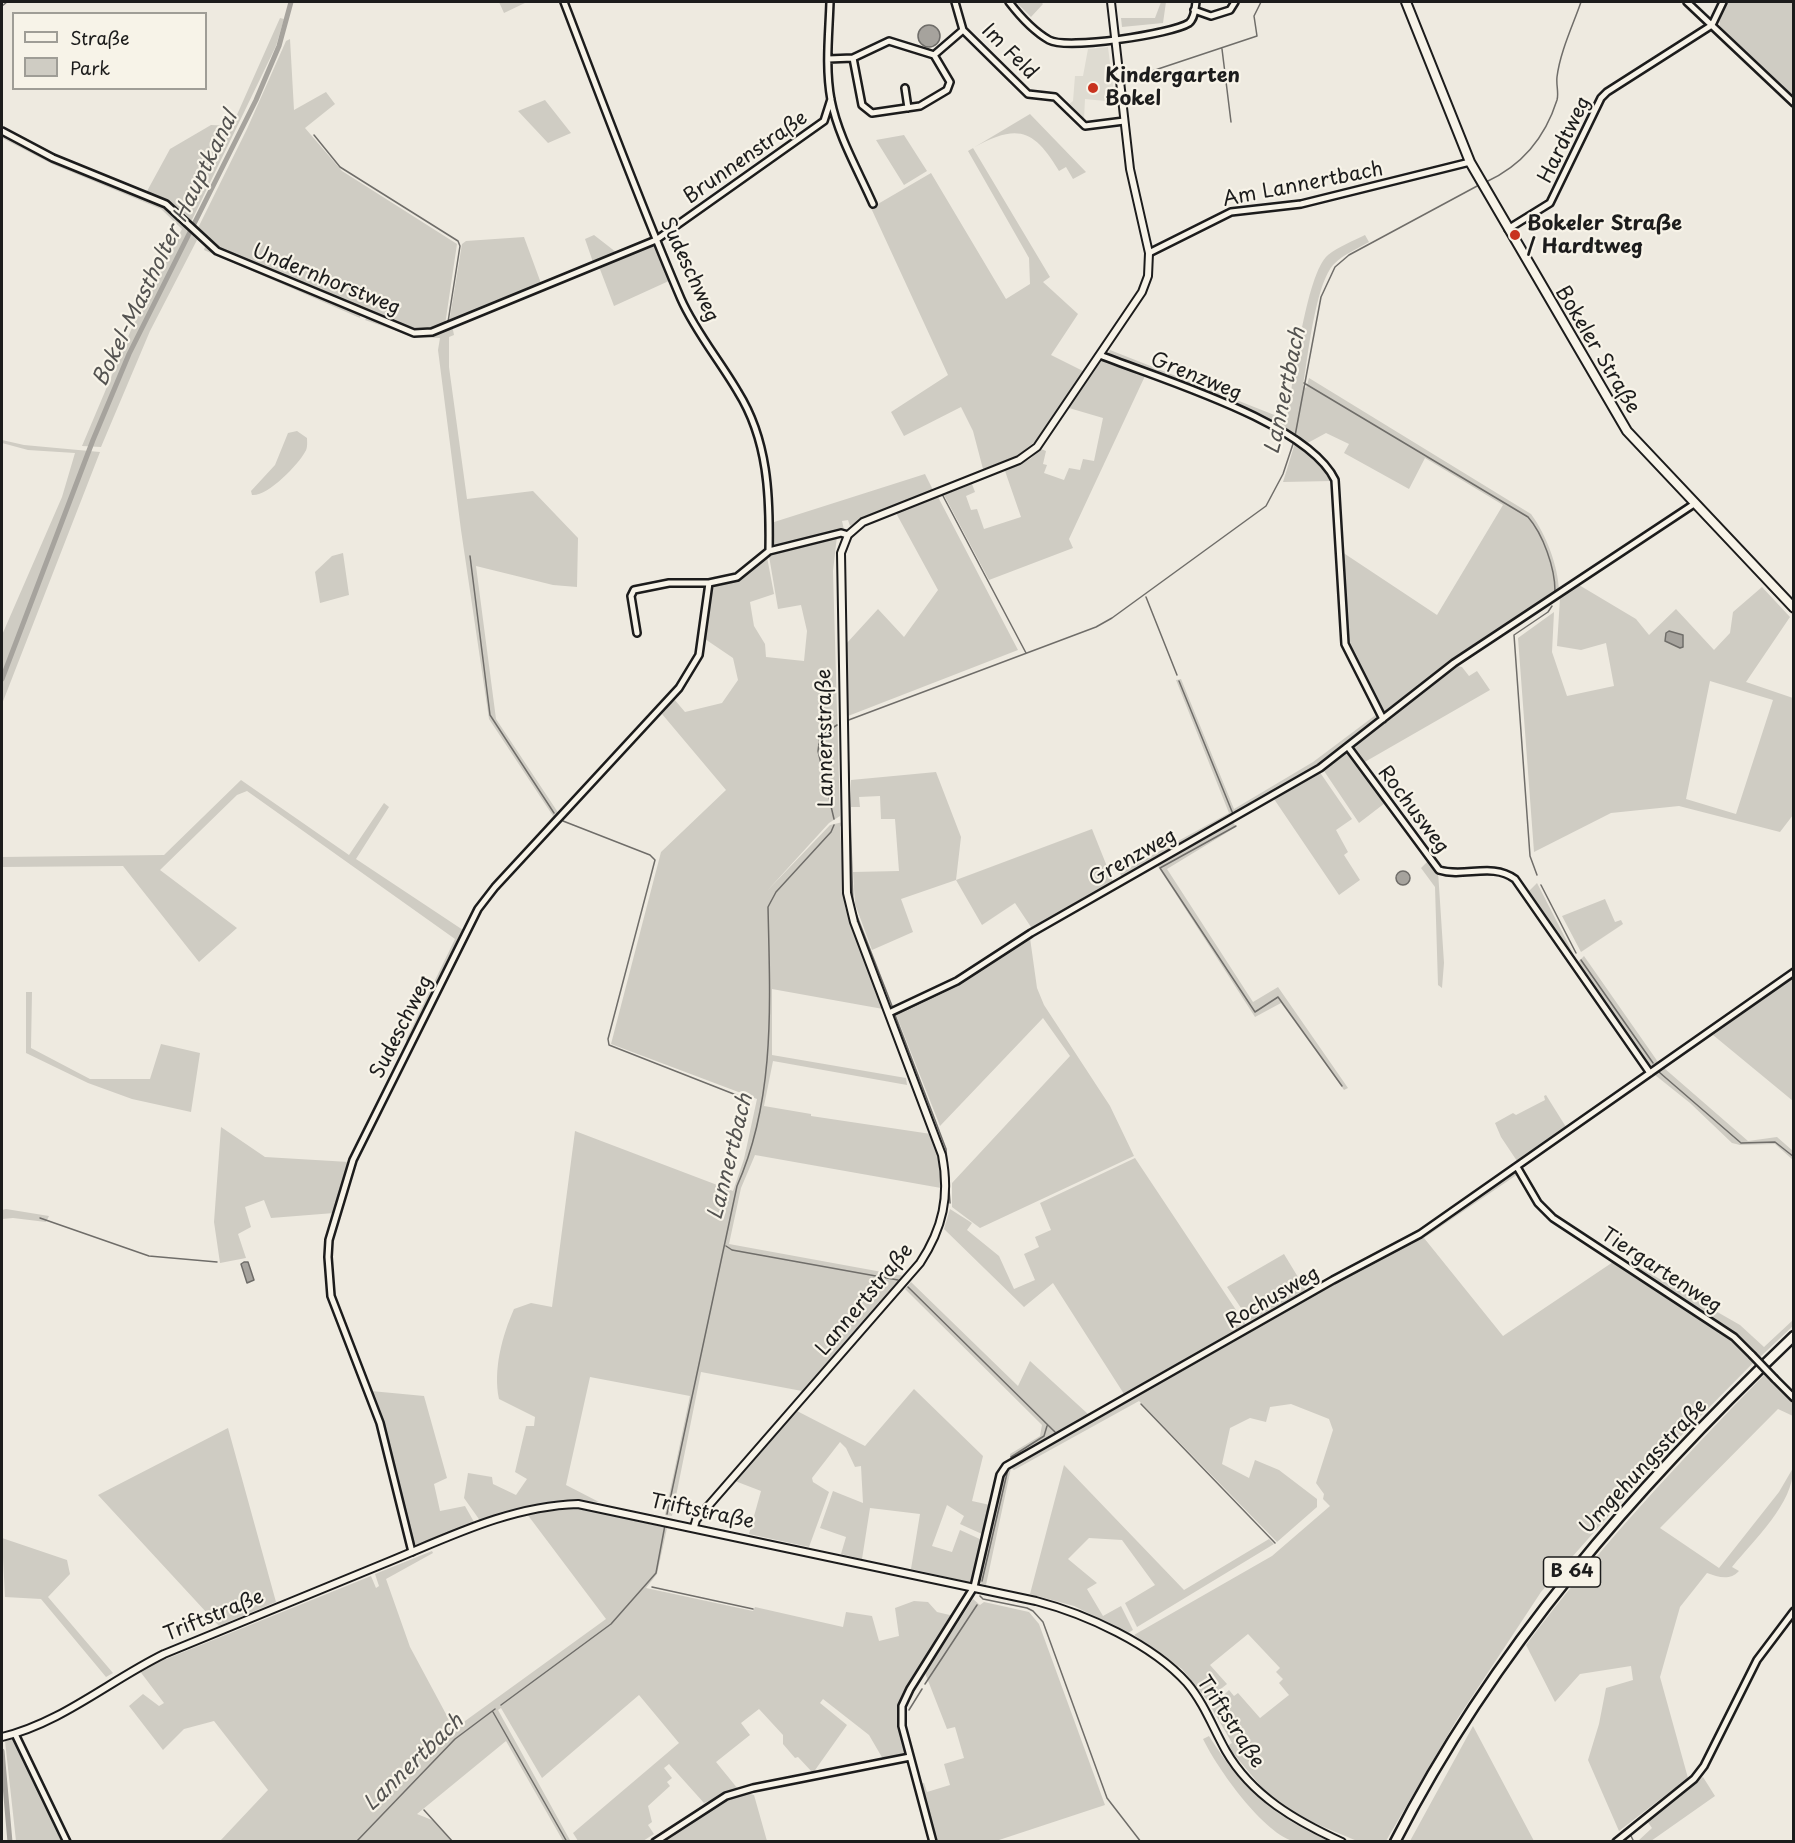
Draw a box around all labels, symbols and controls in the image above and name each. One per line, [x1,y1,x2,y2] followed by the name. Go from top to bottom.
[12,12,207,90] legend
[976,19,1042,85] street label: Im Feld
[70,24,130,51] text: Straße
[70,54,110,81] text: Park
[1105,64,1240,111] place label: Kindergarten Bokel
[1086,81,1100,95] marker: Kindergarten Bokel
[1534,93,1596,187] street label: Hardtweg
[680,106,812,210] street label: Brunnenstraße
[88,107,244,391] water label: Bokel-Mastholter Hauptkanal
[1221,158,1385,212] street label: Am Lannertbach
[1527,212,1682,259] place label: Bokeler Straße / Hardtweg
[654,214,724,326] street label: Sudeschweg
[1508,228,1522,242] marker: Bokeler Straße / Hardtweg
[248,239,404,321] street label: Undernhorstweg
[1549,282,1645,418] street label: Bokeler Straße
[1260,325,1312,457] water label: Lannertbach
[1147,348,1245,406] street label: Grenzweg
[813,668,839,808] street label: Lannertstraße
[1372,761,1454,859] street label: Rochusweg
[1085,824,1181,892] street label: Grenzweg
[366,971,438,1083] street label: Sudeschweg
[703,1092,759,1222] water label: Lannertbach
[1596,1223,1726,1319] street label: Tiergartenweg
[811,1239,919,1361] street label: Lannertstraße
[1222,1262,1324,1334] street label: Rochusweg
[1575,1395,1713,1539] street label: Umgehungsstraße
[648,1489,756,1535] street label: Triftstraße
[1544,1557,1600,1587] road number: B 64
[160,1585,268,1647] street label: Triftstraße
[1191,1671,1269,1773] street label: Triftstraße
[359,1709,469,1817] water label: Lannertbach

